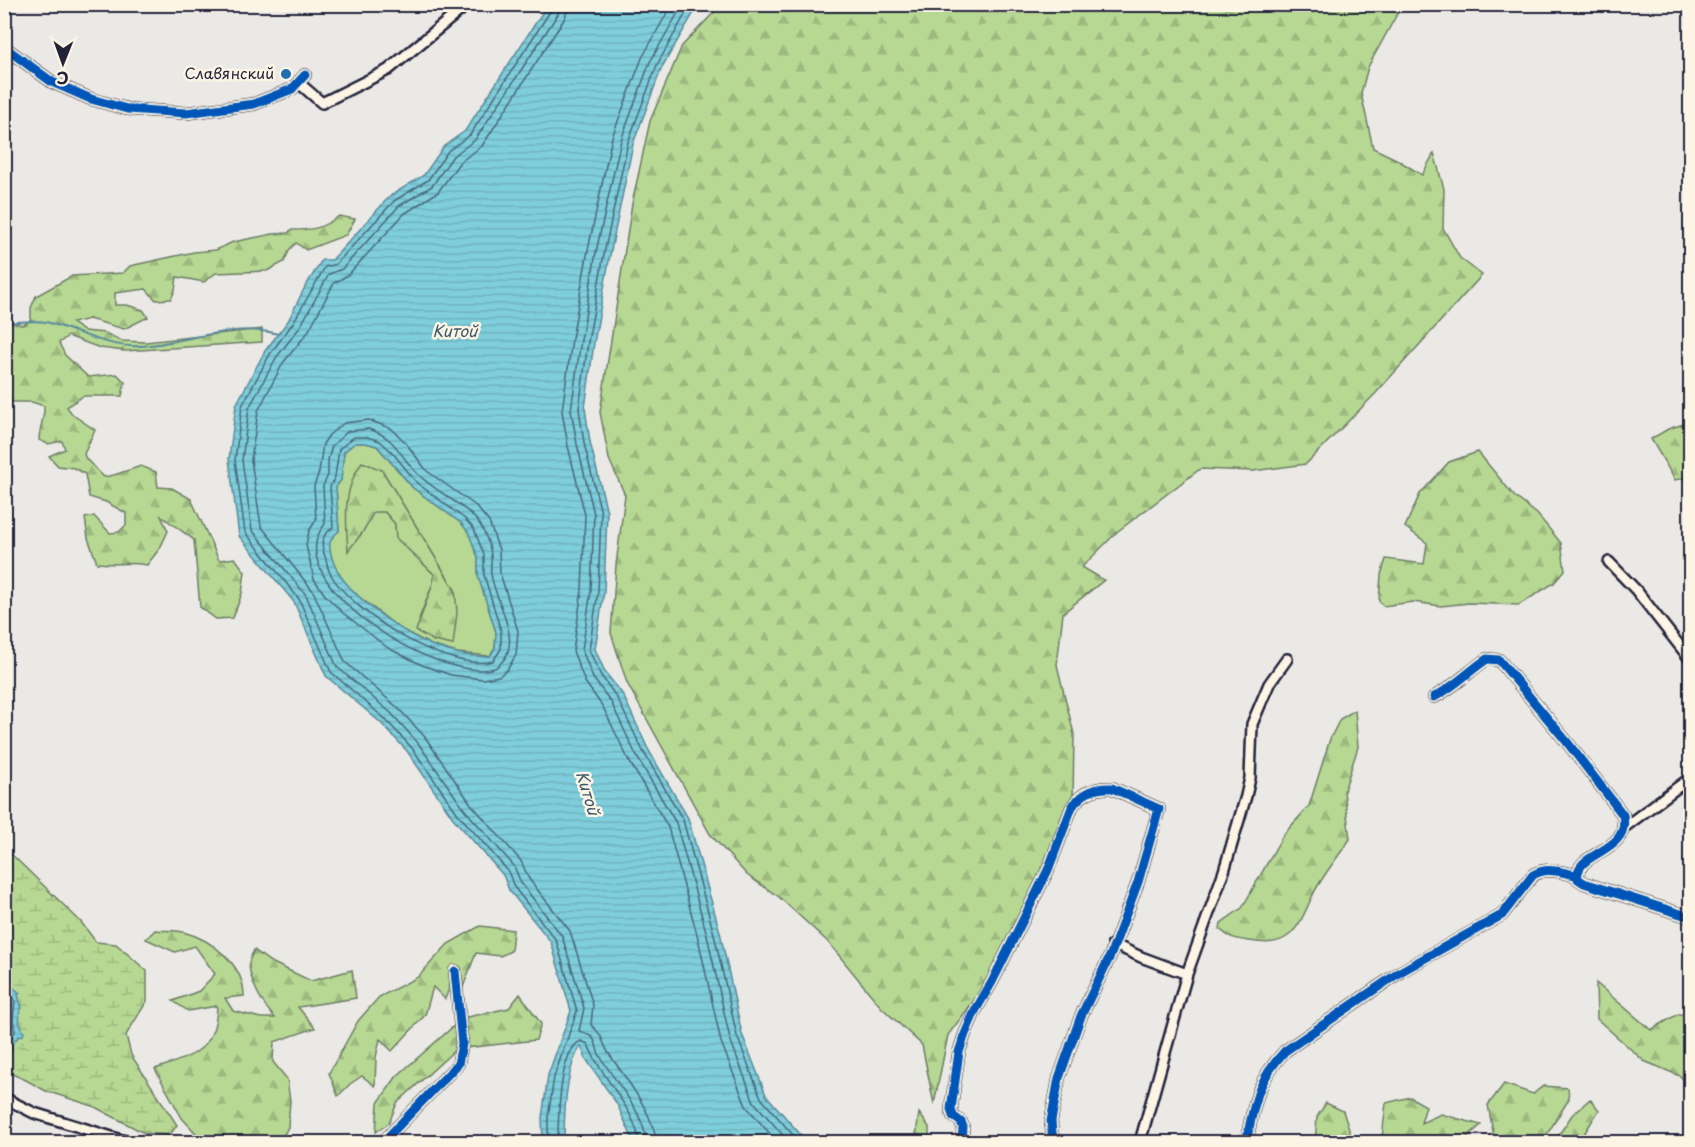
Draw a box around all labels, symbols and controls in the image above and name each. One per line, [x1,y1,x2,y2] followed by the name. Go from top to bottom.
[33,33,93,93] north arrow
[185,61,274,84] place label: Славянский
[56,67,69,91] text: С
[279,67,293,81] marker: Славянский
[433,318,479,342] water label: Китой
[571,768,607,819] water label: Китой

